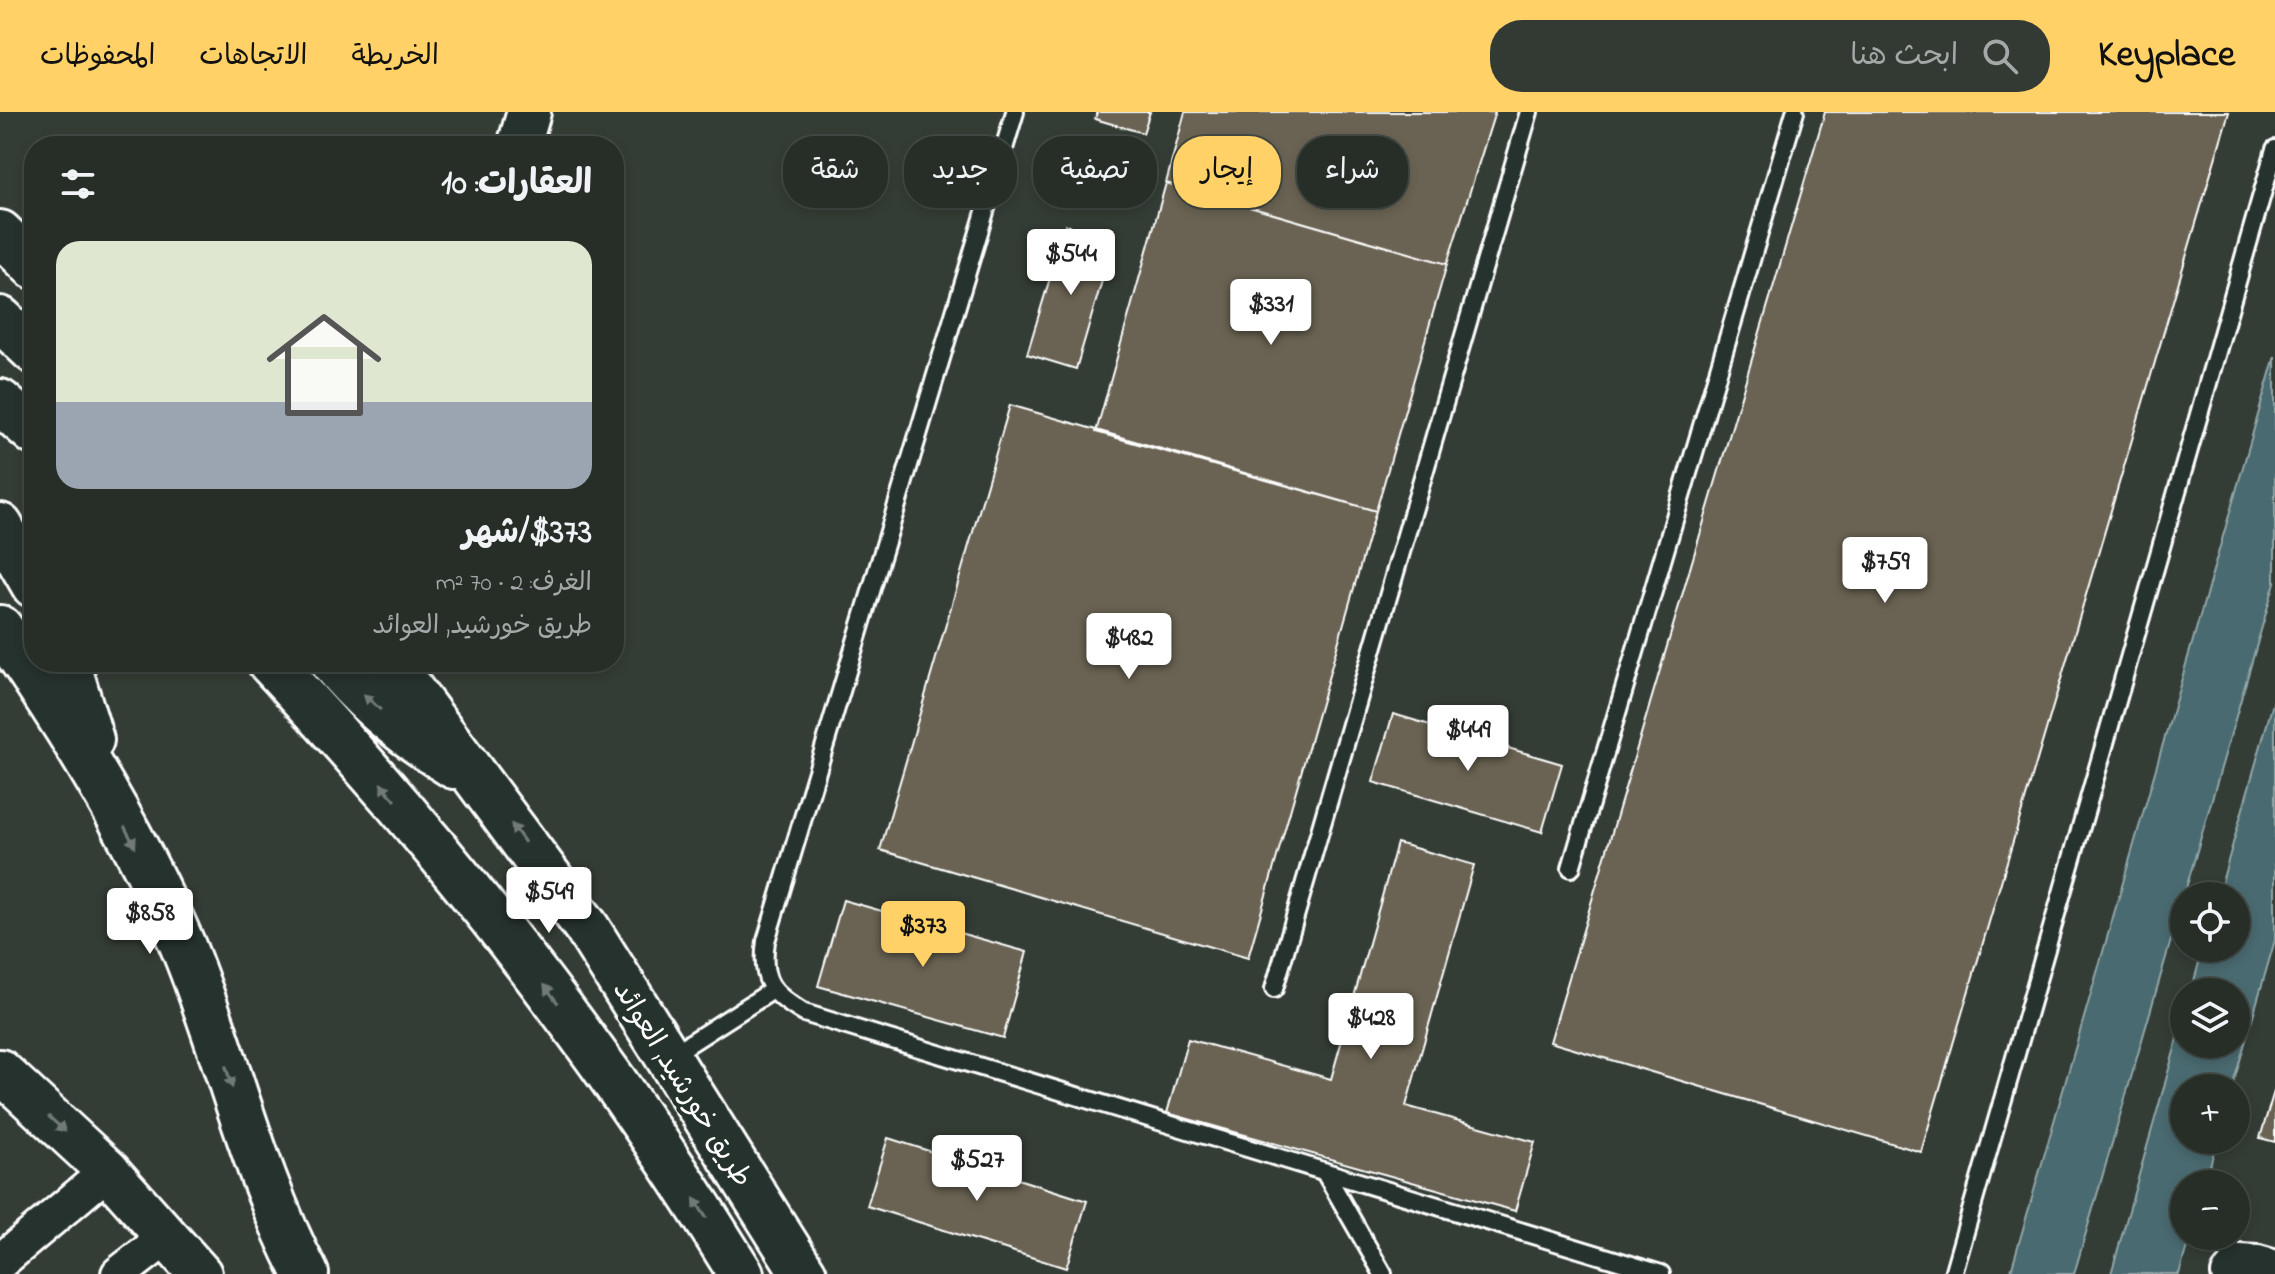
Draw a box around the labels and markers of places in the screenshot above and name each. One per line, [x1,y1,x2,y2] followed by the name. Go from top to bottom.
[1024,229,1118,297] pin: $544
[1224,279,1318,347] pin: $331
[1838,537,1932,605] pin: $759
[1082,613,1176,681] pin: $482
[1421,705,1515,773] pin: $449
[502,867,596,935] pin: $549
[103,888,197,956] pin: $858
[876,901,970,969] pin: $373
[1324,993,1418,1061] pin: $428
[930,1135,1024,1203] pin: $527

